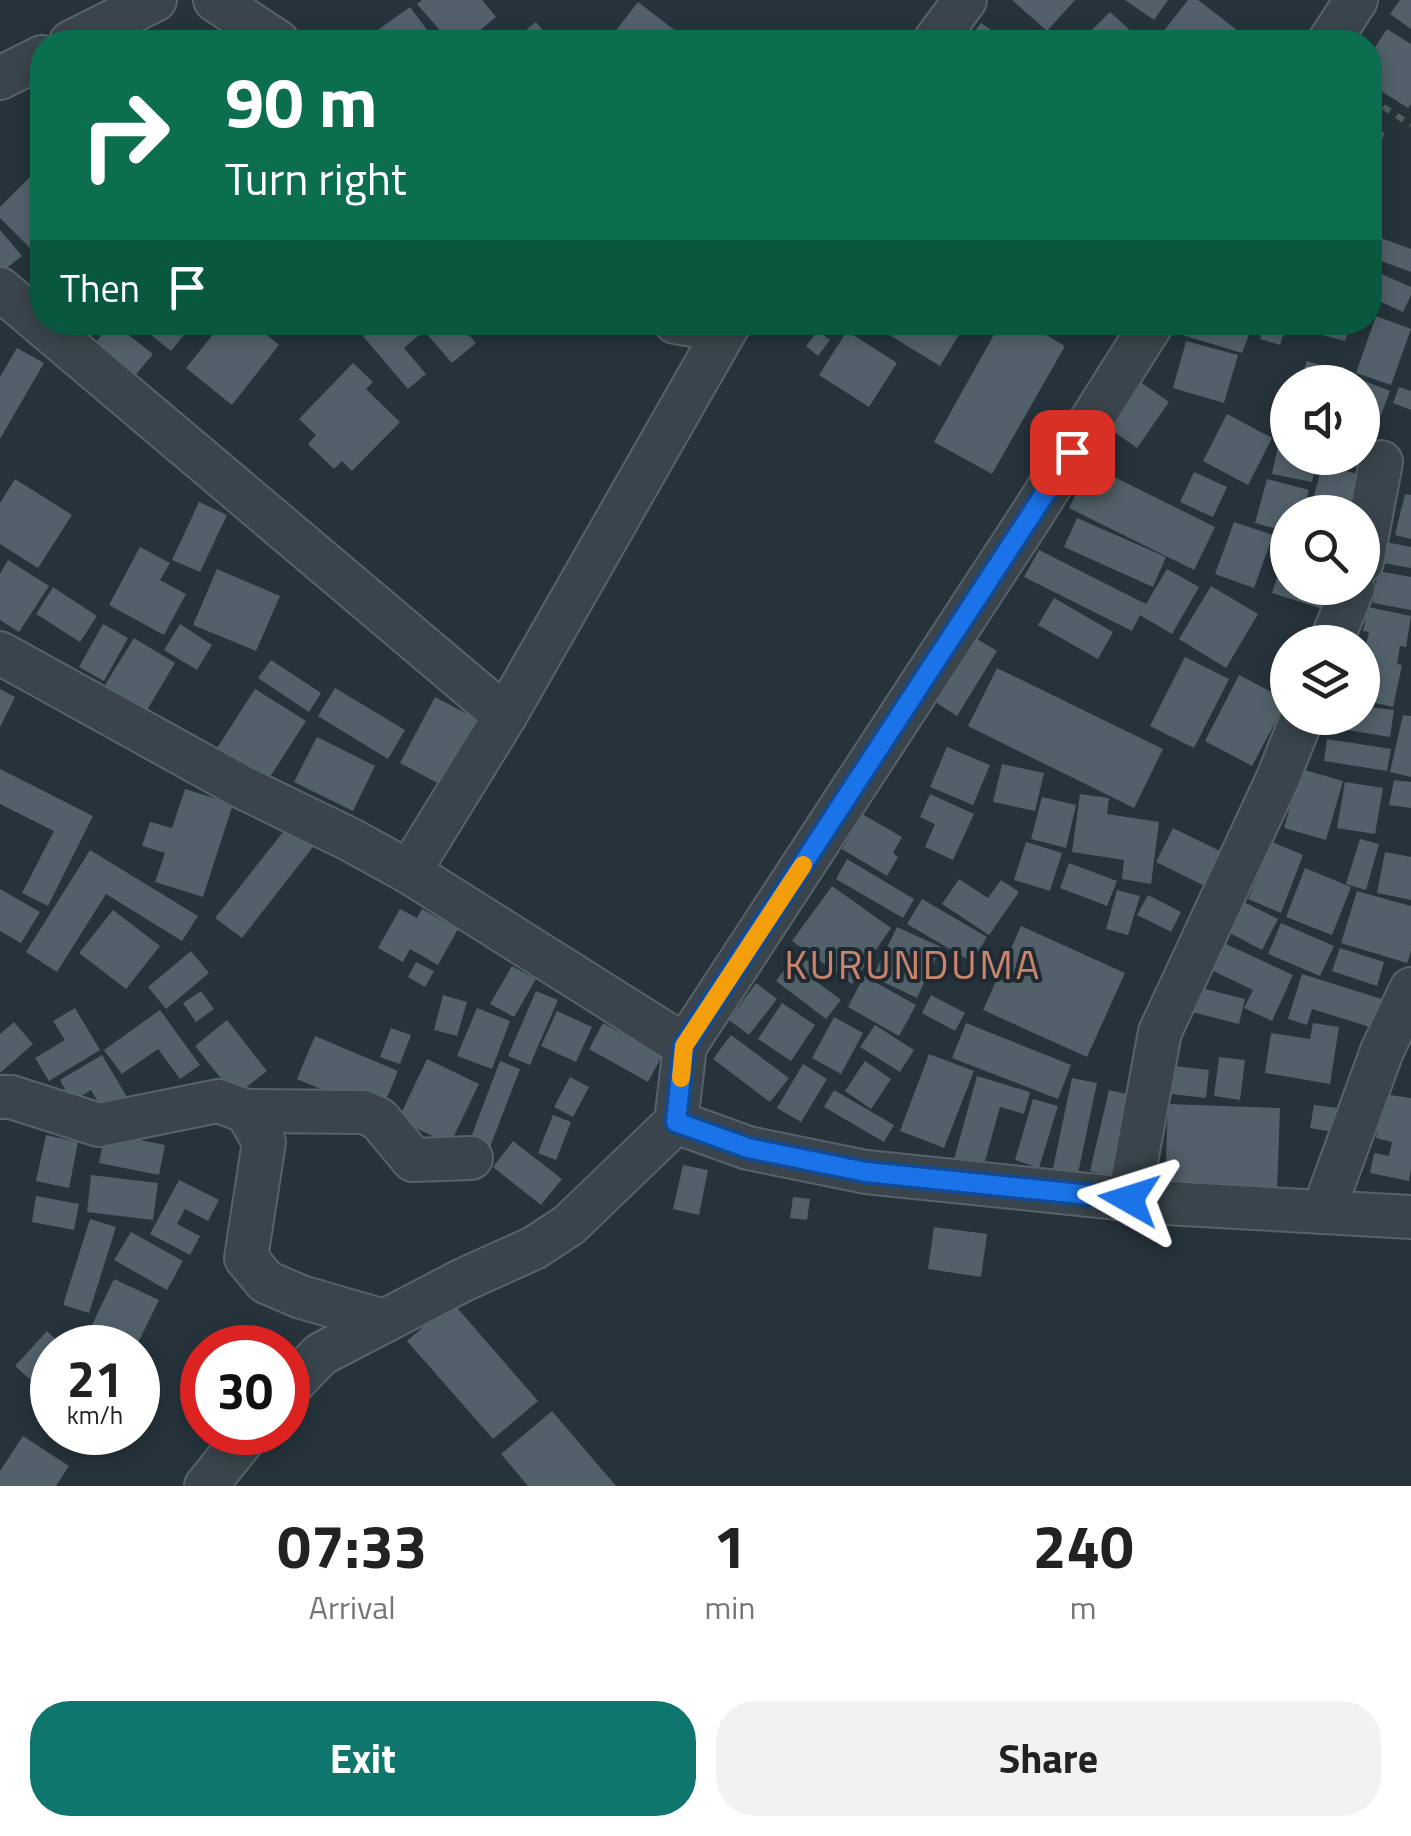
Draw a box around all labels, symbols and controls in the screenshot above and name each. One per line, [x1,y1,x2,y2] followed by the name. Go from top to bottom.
[225,48,378,154] text: 90 m
[60,70,190,200] icon: right
[225,144,407,212] text: Turn right
[60,259,140,317] text: Then
[160,260,215,315] icon: arrive
[1270,365,1380,735] map controls
[1270,365,1380,475] button: sound
[1030,410,1115,495] pin
[1045,425,1100,480] icon: arrive
[1270,495,1380,605] button: search
[1270,625,1380,735] button: layers
[784,934,1042,995] district label: KURUNDUMA
[1077,1147,1181,1251] position arrow
[180,1325,310,1455] speed limit sign: 30
[67,1340,123,1416] text: 21
[67,1396,123,1434] text: km/h
[277,1500,427,1591] text: 07:33
[713,1500,747,1591] text: 1
[1033,1500,1134,1591] text: 240
[309,1583,396,1631] text: Arrival
[704,1583,755,1631] text: min
[1070,1583,1097,1631] text: m
[30,1701,696,1816] button: Exit
[716,1701,1381,1816] button: Share

